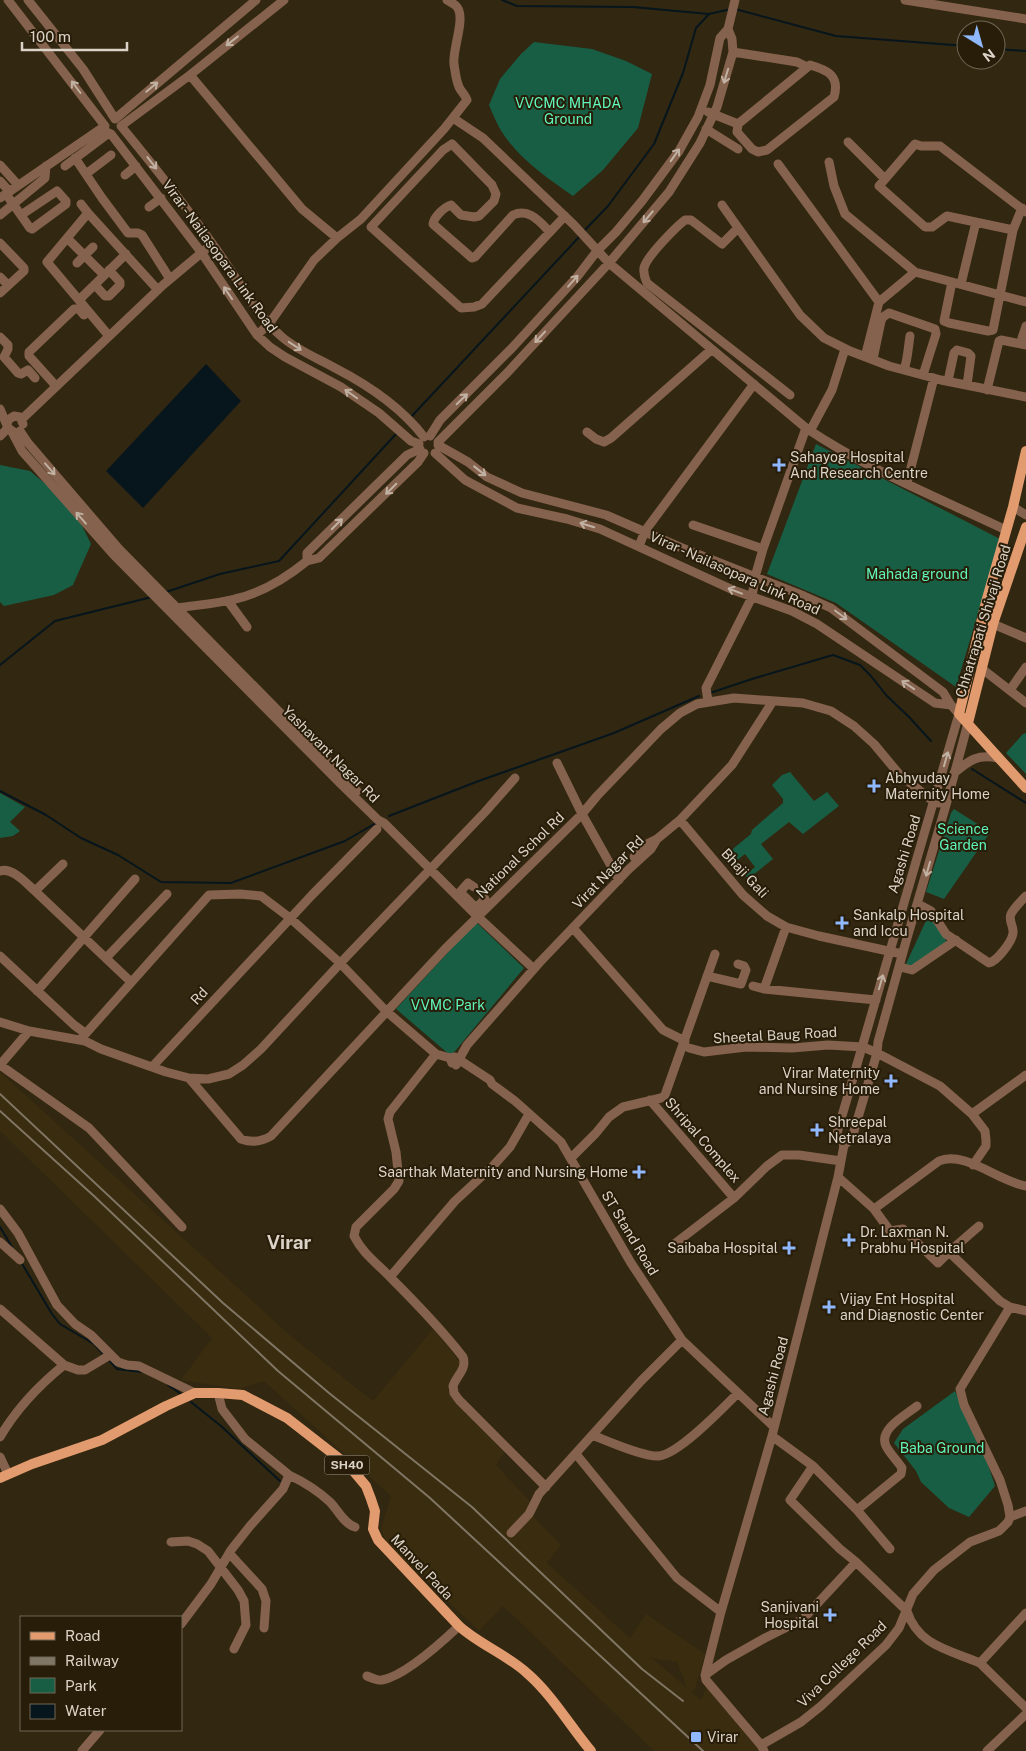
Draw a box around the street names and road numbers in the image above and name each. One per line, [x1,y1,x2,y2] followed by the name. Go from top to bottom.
[159,177,281,335] street label: Virar - Nailasopara Link Road
[647,528,823,618] street label: Virar - Nailasopara Link Road
[952,543,1014,699] street label: Chhatrapati Shivaji Road
[279,702,383,806] street label: Yashavant Nagar Rd
[473,809,567,901] street label: National Schol Rd
[884,813,924,895] street label: Agashi Road
[569,832,647,912] street label: Virat Nagar Rd
[718,845,772,901] street label: Bhaji Gali
[187,984,211,1008] street label: Rd
[713,1024,837,1046] street label: Sheetal Baug Road
[662,1094,744,1186] street label: Shripal Complex
[598,1188,662,1278] street label: ST Stand Road
[755,1335,791,1417] street label: Agashi Road
[324,1456,370,1474] road number: SH40
[388,1531,456,1603] street label: Manvel Pada
[794,1618,890,1710] street label: Viva College Road

